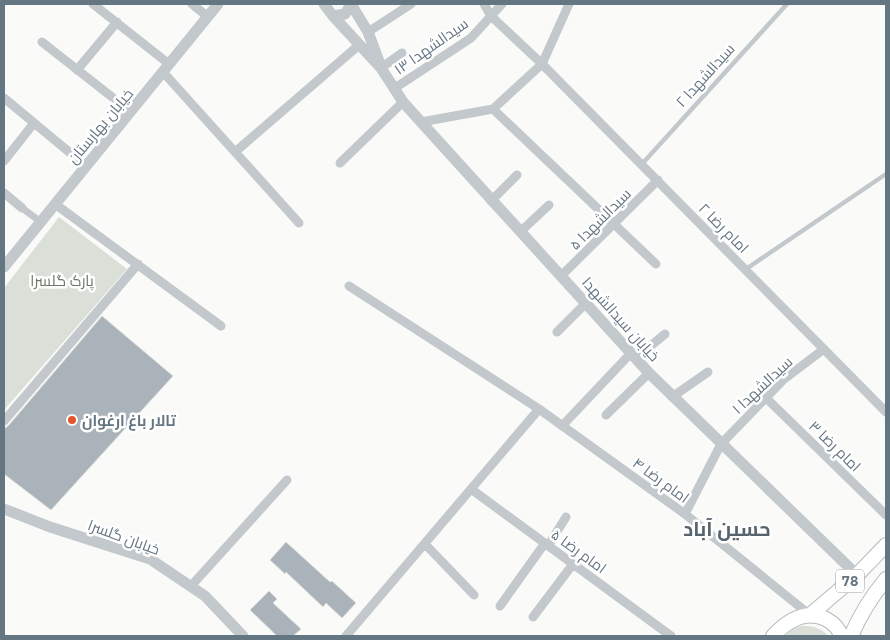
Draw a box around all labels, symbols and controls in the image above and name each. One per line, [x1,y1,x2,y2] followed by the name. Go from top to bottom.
[390,14,472,79] street label: سیدالشهدا ۱۳
[671,39,739,111] street label: سیدالشهدا ۲
[63,84,138,168] street label: خیابان بهارستان
[565,184,636,255] street label: سیدالشهدا ۵
[694,199,753,258] street label: امام رضا ۲
[30,271,94,291] park label: پارک گلسرا
[577,273,664,366] street label: خیابان سیدالشهدا
[728,352,797,419] street label: سیدالشهدا ۱
[82,411,176,431] place label: تالار باغ ارغوان
[66,414,78,426] marker: تالار باغ ارغوان
[804,416,865,476] street label: امام رضا ۳
[628,453,693,508] street label: امام رضا ۴
[85,515,163,560] street label: خیابان گلسرا
[683,515,771,542] district label: حسین آباد
[547,525,610,578] street label: امام رضا ۵
[836,570,864,592] road number: 78

